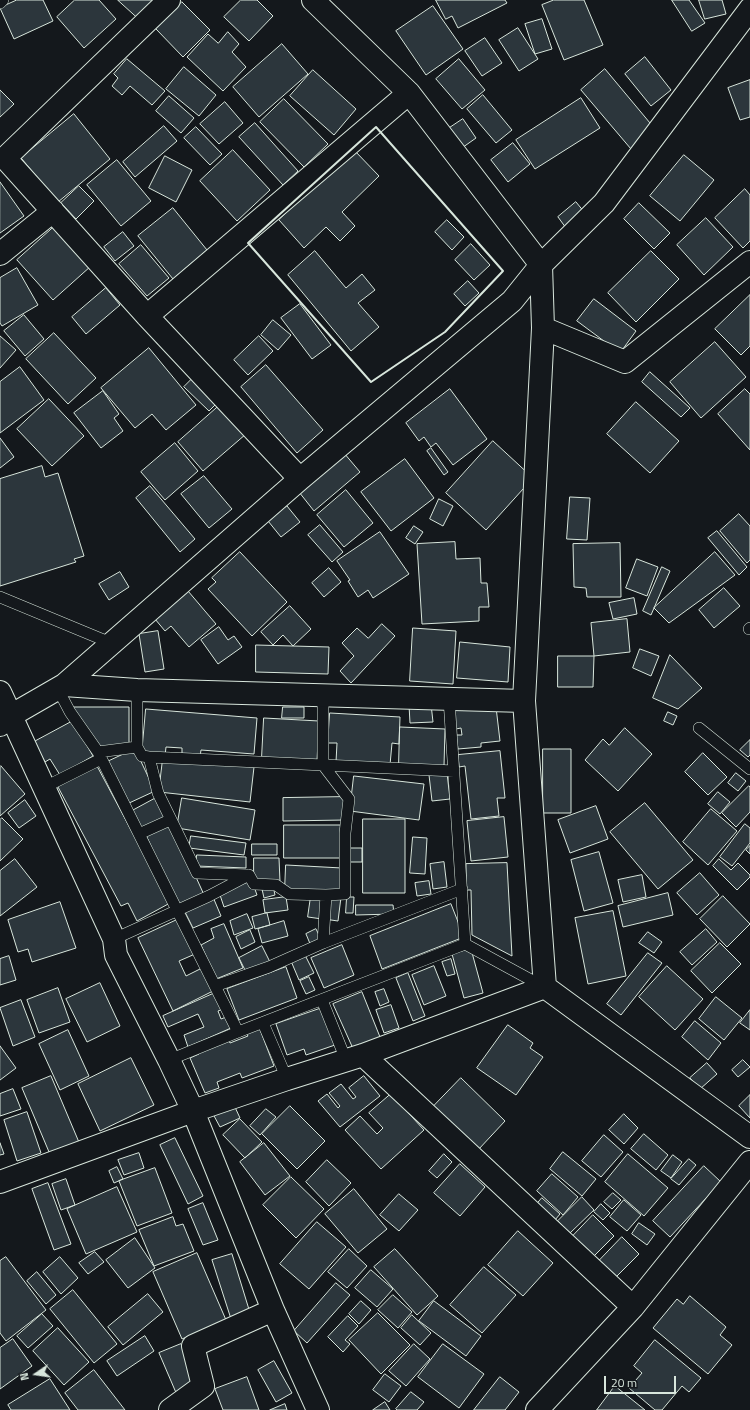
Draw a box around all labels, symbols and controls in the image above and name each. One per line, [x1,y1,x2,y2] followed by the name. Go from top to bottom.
[16,1354,56,1394] north arrow
[606,1368,678,1394] scale bar
[16,1371,33,1382] text: N
[611,1373,637,1392] text: 20 m

